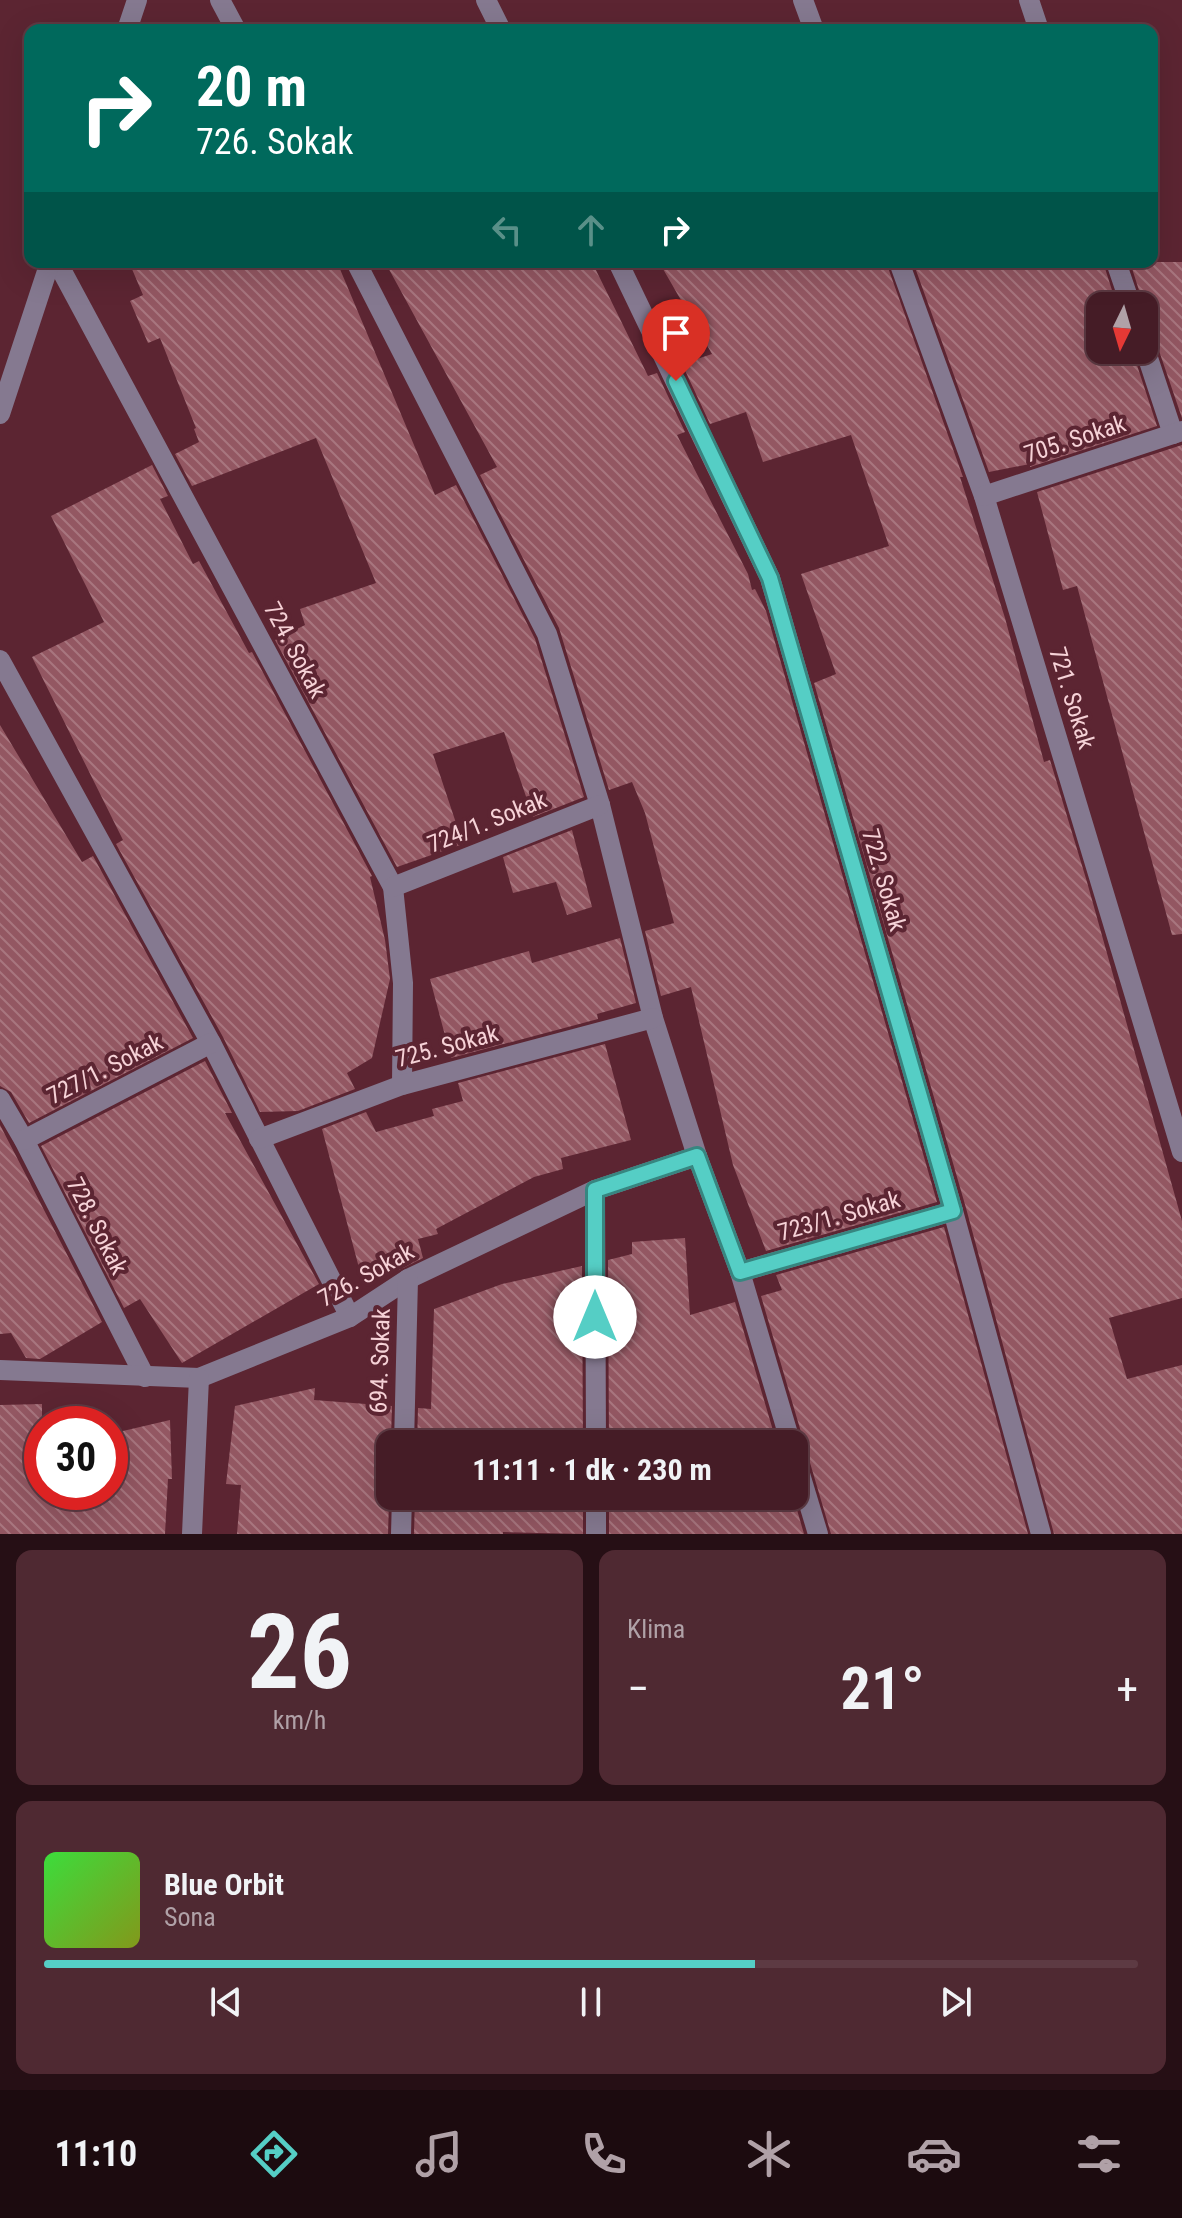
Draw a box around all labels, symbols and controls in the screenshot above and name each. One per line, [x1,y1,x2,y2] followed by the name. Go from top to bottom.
[196,54,307,120] text: 20 m
[64,56,168,160] icon: right
[196,121,354,163] text: 726. Sokak
[485,208,529,252] icon: left
[569,208,613,252] icon: ahead
[653,208,697,252] icon: right
[1086,292,1158,364] north arrow
[1086,292,1158,364] map controls
[642,299,710,381] pin
[654,311,698,355] icon: arrive
[1021,409,1129,469] street label: 705. Sokak
[258,597,332,703] street label: 724. Sokak
[1043,644,1101,752] street label: 721. Sokak
[423,785,551,859] street label: 724/1. Sokak
[856,826,912,935] street label: 722. Sokak
[393,1019,502,1073] street label: 725. Sokak
[43,1028,168,1110] street label: 727/1. Sokak
[61,1173,133,1279] street label: 728. Sokak
[775,1185,903,1247] street label: 723/1. Sokak
[313,1237,419,1313] street label: 726. Sokak
[553,1275,637,1359] position arrow
[364,1308,396,1414] street label: 694. Sokak
[24,1406,128,1510] speed limit sign: 30
[472,1452,712,1487] text: 11:11 · 1 dk · 230 m
[247,1592,352,1713] text: 26
[627,1614,685,1644] text: Klima
[841,1653,925,1724] text: 21°
[627,1663,649,1715] text: −
[1116,1663,1138,1715] text: +
[273,1705,326,1735] text: km/h
[164,1867,284,1902] text: Blue Orbit
[164,1902,216,1932] text: Sona
[204,1980,248,2024] icon: previous
[569,1980,613,2024] icon: pause
[934,1980,978,2024] icon: next
[246,2126,302,2182] icon: directions
[411,2126,467,2182] icon: music
[576,2126,632,2182] icon: phone
[741,2126,797,2182] icon: climate
[906,2126,962,2182] icon: car
[1071,2126,1127,2182] icon: filters
[55,2133,137,2175] text: 11:10

